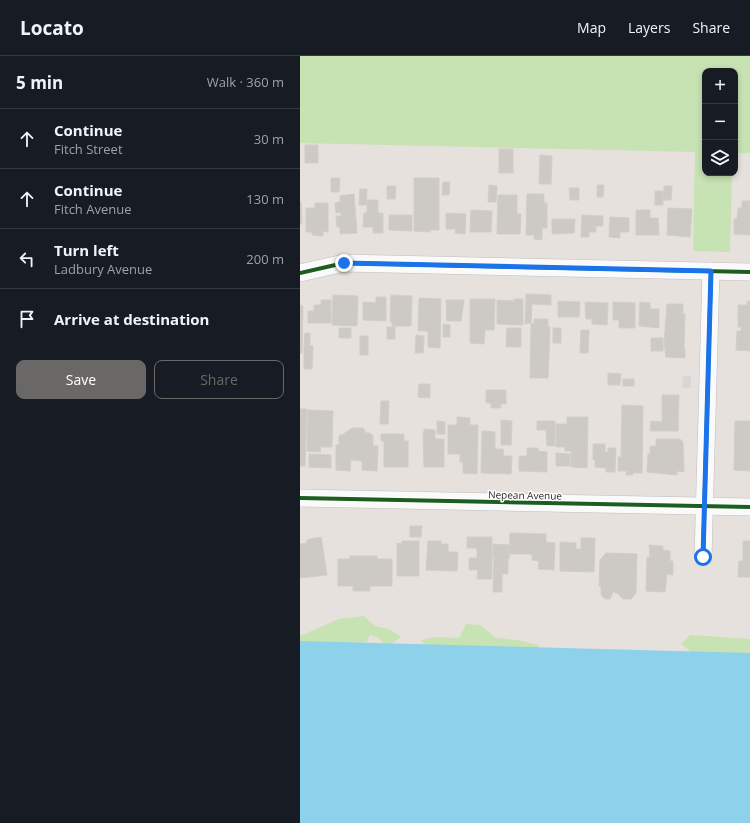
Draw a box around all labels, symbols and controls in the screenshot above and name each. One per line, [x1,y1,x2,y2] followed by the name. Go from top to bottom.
[20,15,84,41] text: Locato
[577,18,606,37] text: Map
[628,18,670,37] text: Layers
[692,18,730,37] text: Share
[702,68,738,176] map controls
[702,68,738,104] button: +
[16,71,63,94] text: 5 min
[207,73,284,91] text: Walk · 360 m
[702,104,738,140] button: −
[54,120,122,140] text: Continue
[16,128,38,150] icon: ahead
[254,130,284,148] text: 30 m
[54,140,123,158] text: Fitch Street
[702,140,738,176] button: layers
[54,180,122,200] text: Continue
[16,188,38,210] icon: ahead
[246,190,284,208] text: 130 m
[54,200,131,218] text: Fitch Avenue
[54,240,119,260] text: Turn left
[16,248,38,270] icon: left
[246,250,284,268] text: 200 m
[335,254,353,272] route end
[54,260,152,278] text: Ladbury Avenue
[16,308,38,330] icon: arrive
[54,309,209,329] text: Arrive at destination
[16,360,146,399] button: Save
[154,360,284,399] button: Share
[488,487,562,503] street label: Nepean Avenue
[694,548,712,566] route start

